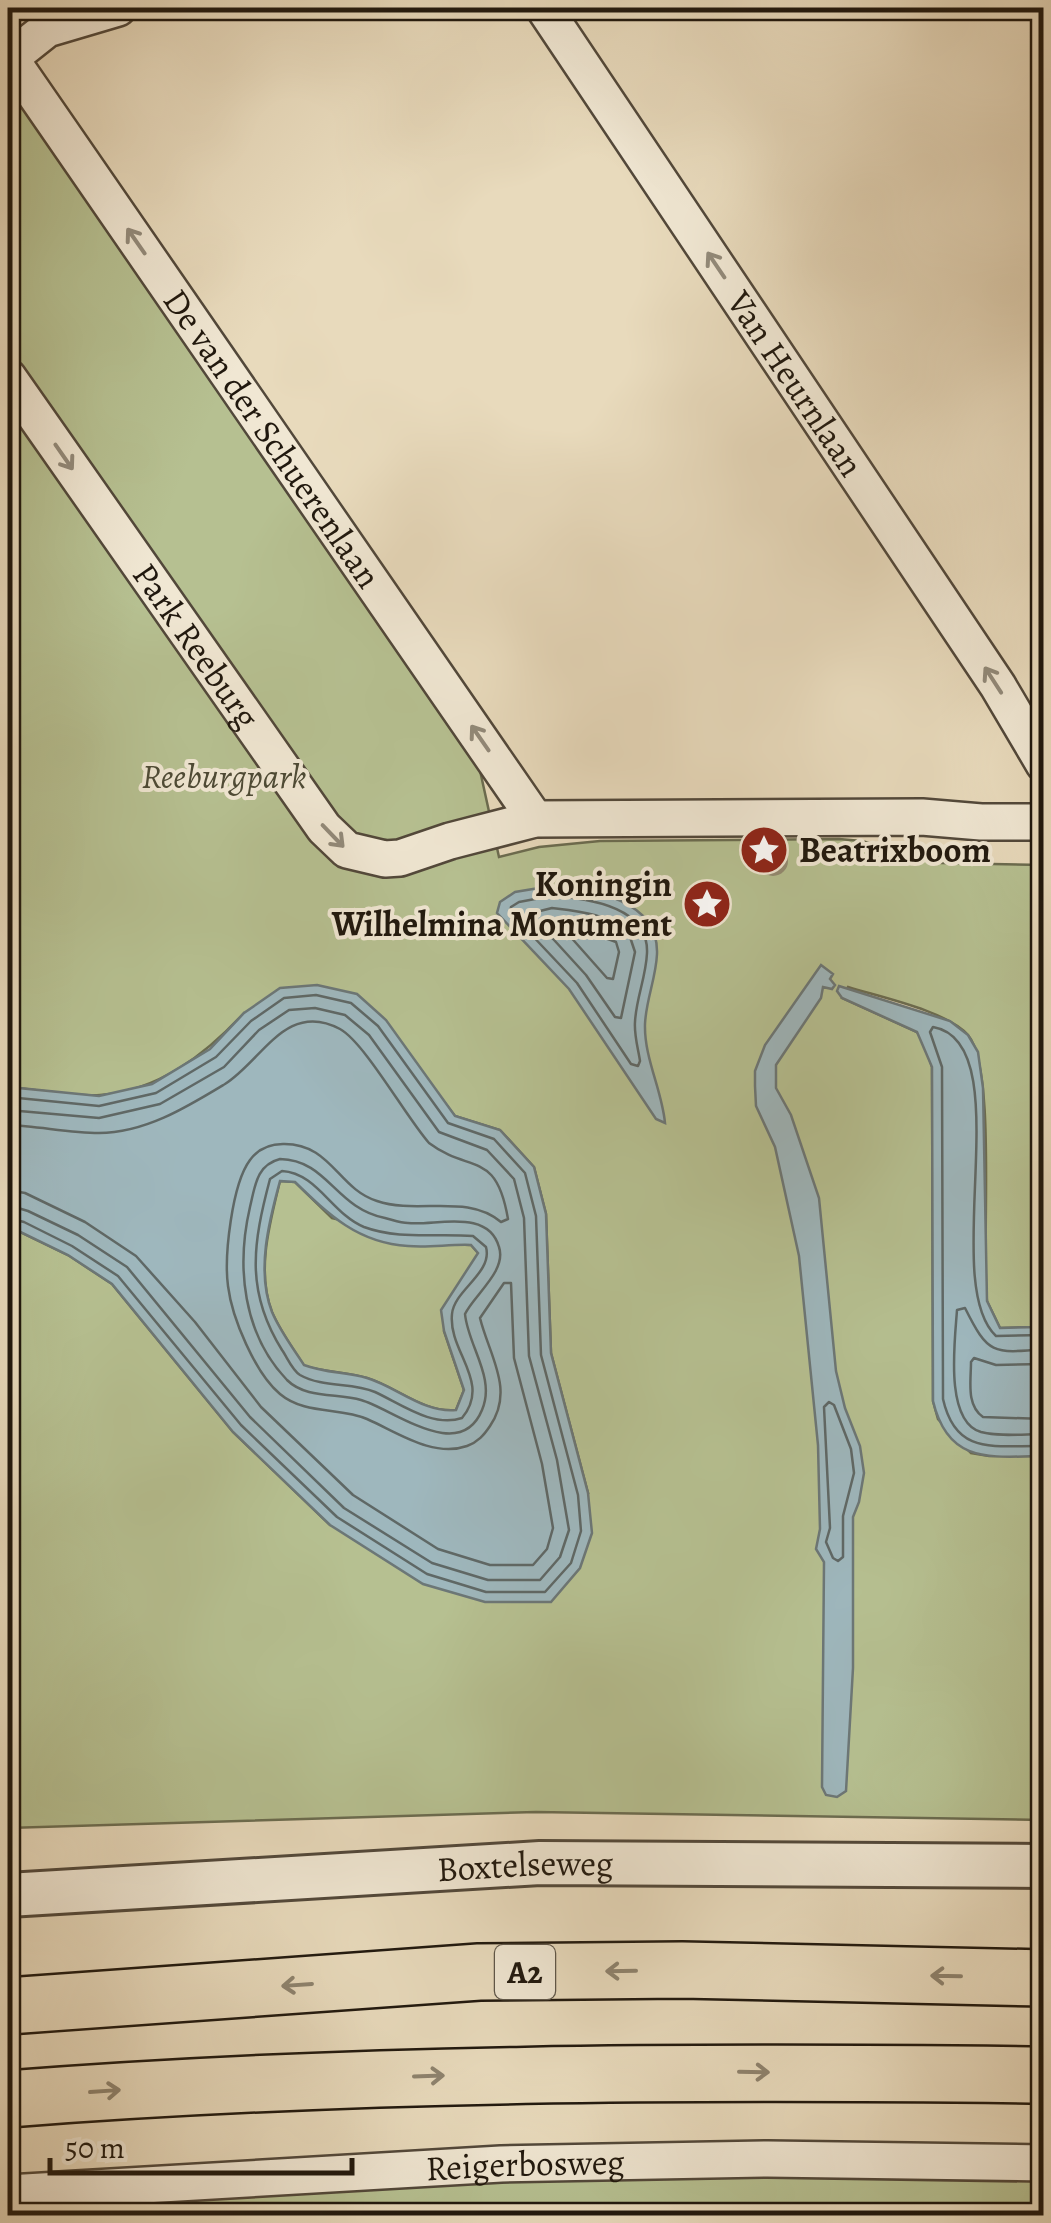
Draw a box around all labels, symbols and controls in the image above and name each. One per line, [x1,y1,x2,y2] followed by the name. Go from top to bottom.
[126,227,147,255] one-way arrow
[705,251,726,279] one-way arrow
[152,279,393,598] street label: De van der Schuerenlaan
[715,280,875,486] street label: Van Heurnlaan
[53,443,74,470] one-way arrow
[121,553,271,738] street label: Park Reeburg
[983,667,1004,695] one-way arrow
[470,725,491,753] one-way arrow
[141,752,307,800] park label: Reeburgpark
[321,823,345,847] one-way arrow
[738,824,790,876] place icon: Beatrixboom
[799,826,991,874] place label: Beatrixboom
[331,860,672,948] place label: Koningin Wilhelmina Monument
[681,878,733,930] place icon: Koningin Wilhelmina Monument
[436,1839,614,1893] street label: Boxtelseweg
[495,1945,555,1999] road number: A2
[606,1962,638,1980] one-way arrow
[931,1967,963,1986] one-way arrow
[281,1976,313,1995] one-way arrow
[738,2062,770,2082] one-way arrow
[413,2067,445,2086] one-way arrow
[88,2082,120,2101] one-way arrow
[50,2113,352,2175] scale bar
[65,2128,125,2168] text: 50 m
[424,2138,625,2192] street label: Reigerbosweg

